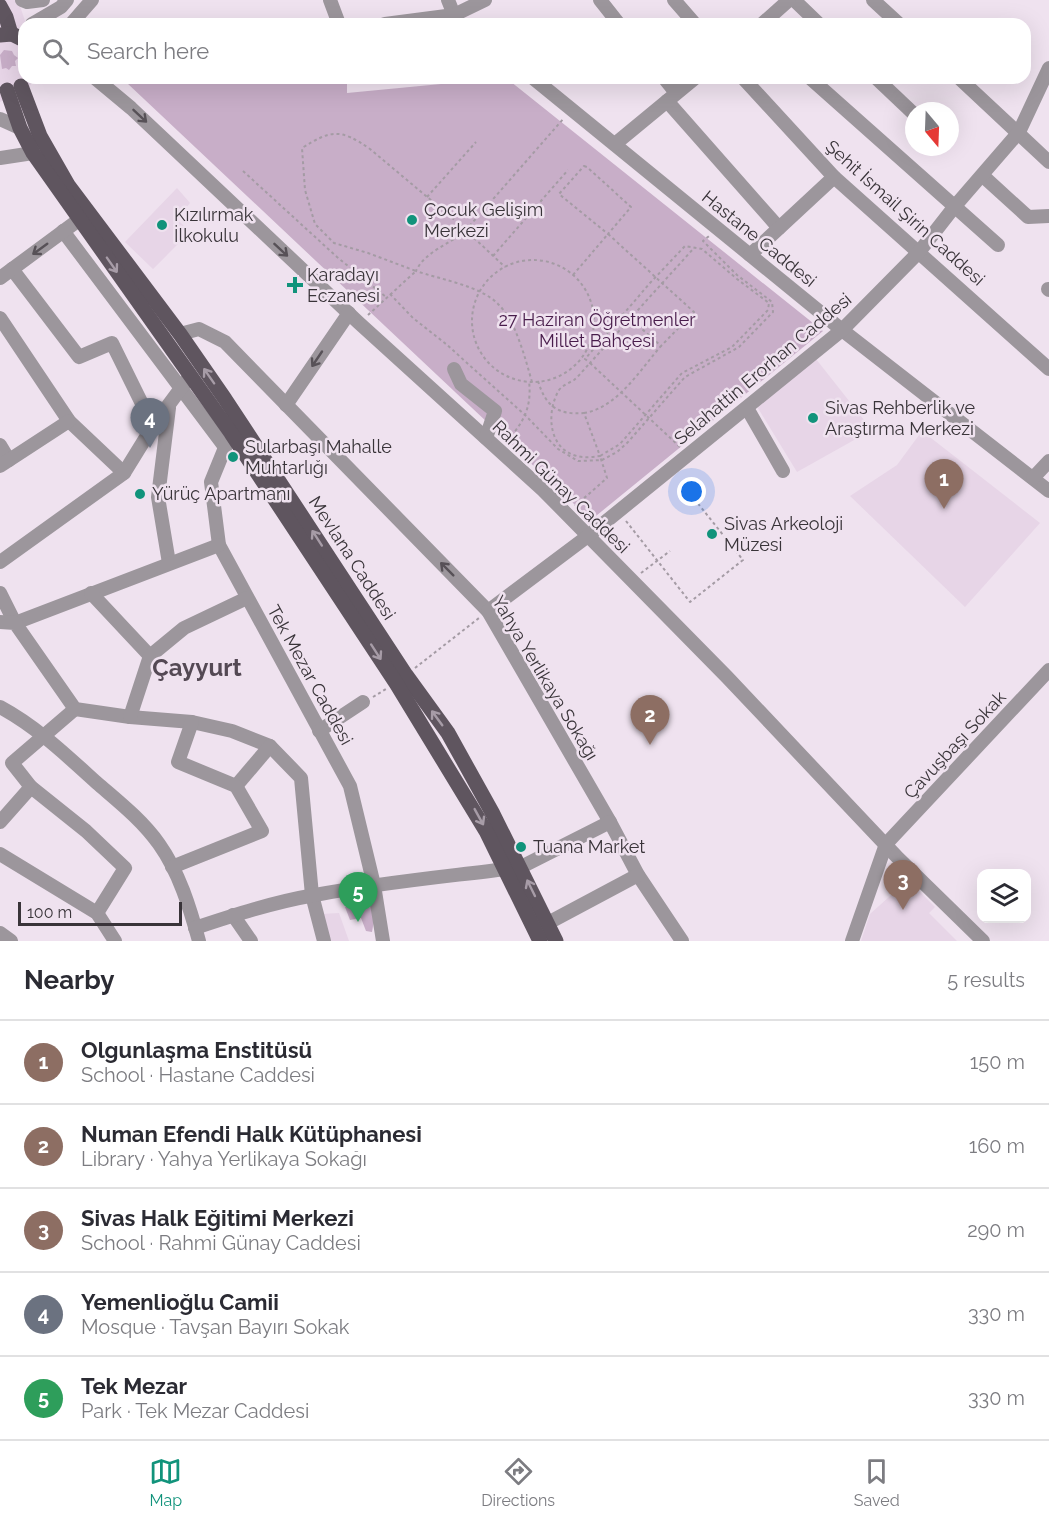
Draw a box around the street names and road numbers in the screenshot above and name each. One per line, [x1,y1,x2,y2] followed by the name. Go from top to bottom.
[821,136,989,290] street label: Şehit İsmail Şirin Caddesi
[698,186,821,291] street label: Hastane Caddesi
[670,288,855,449] street label: Selahattin Erorhan Caddesi
[489,416,634,557] street label: Rahmi Günay Caddesi
[305,492,400,623] street label: Mevlana Caddesi
[488,592,603,764] street label: Yahya Yerlikaya Sokağı
[263,601,358,748] street label: Tek Mezar Caddesi
[899,686,1010,803] street label: Çavuşbaşı Sokak

